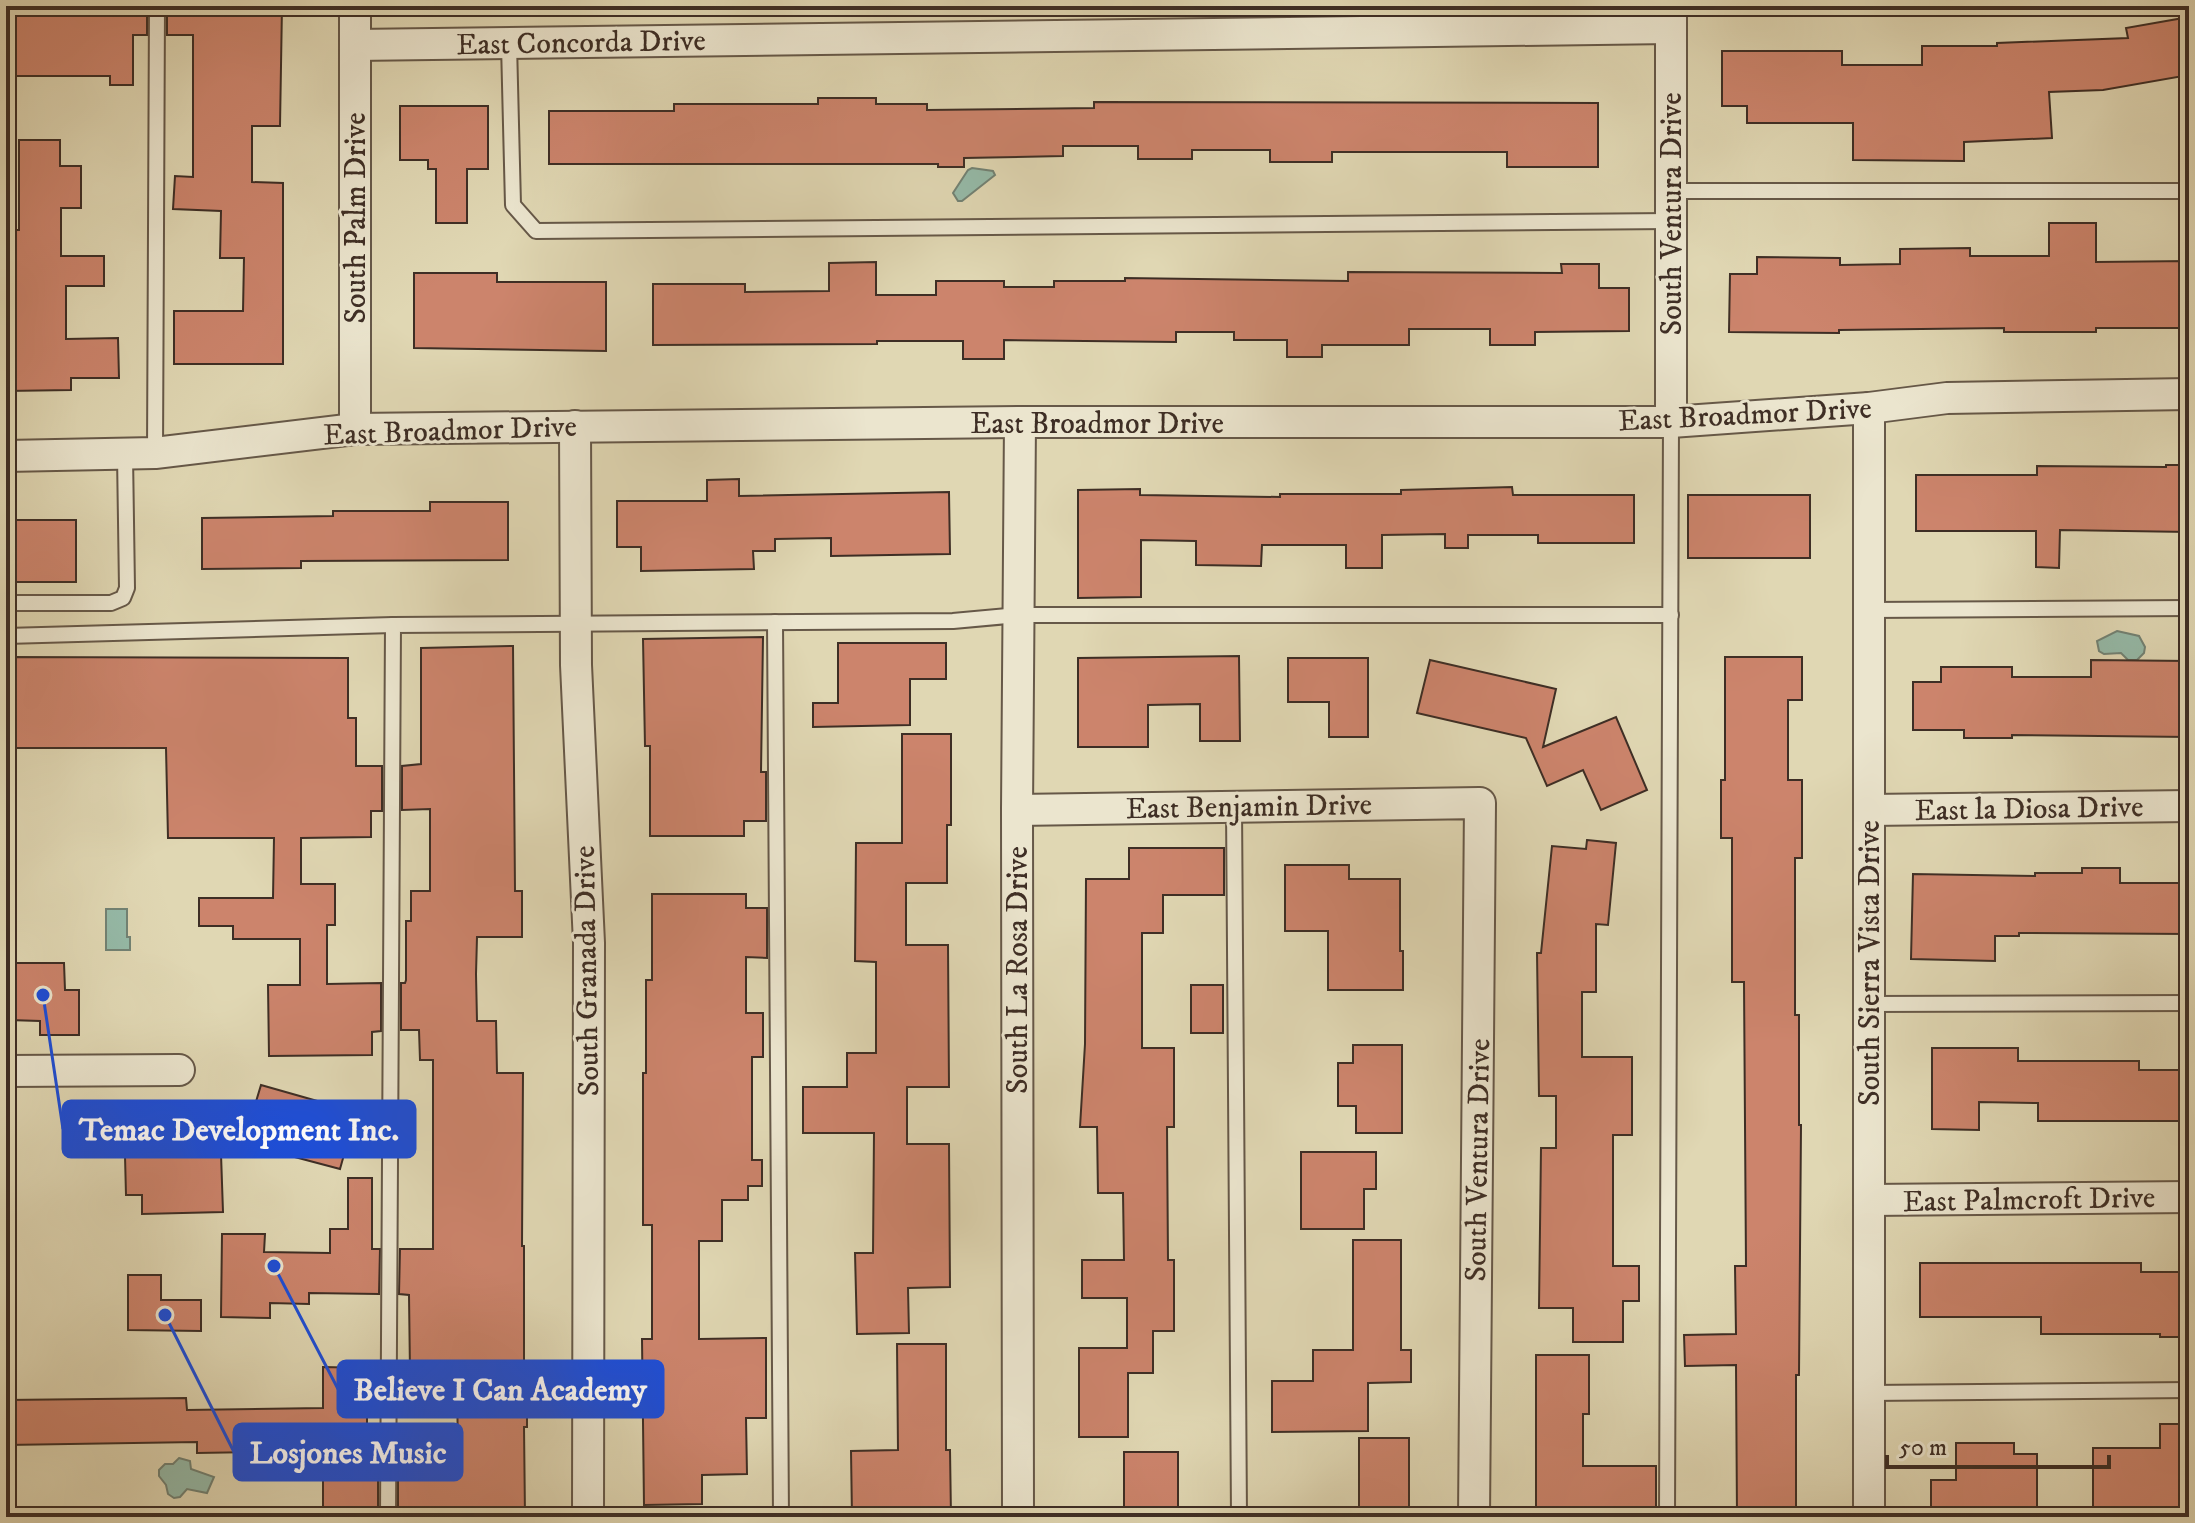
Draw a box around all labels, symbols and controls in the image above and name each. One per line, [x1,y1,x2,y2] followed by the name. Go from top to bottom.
[456,23,706,64] street label: East Concorda Drive
[1654,92,1691,336] street label: South Ventura Drive
[338,112,375,324] street label: South Palm Drive
[1617,390,1873,441] street label: East Broadmor Drive
[970,406,1224,443] street label: East Broadmor Drive
[323,409,577,454] street label: East Broadmor Drive
[1126,787,1372,828] street label: East Benjamin Drive
[1914,789,2144,830] street label: East la Diosa Drive
[1852,820,1889,1106] street label: South Sierra Vista Drive
[567,845,608,1097] street label: South Granada Drive
[1000,846,1037,1094] street label: South La Rosa Drive
[1458,1038,1499,1282] street label: South Ventura Drive
[63,1101,415,1157] callout: Temac Development Inc.
[78,1111,399,1151] text: Temac Development Inc.
[1902,1180,2156,1221] street label: East Palmcroft Drive
[338,1361,663,1417] callout: Believe I Can Academy
[353,1371,647,1411] text: Believe I Can Academy
[1887,1419,2109,1469] scale bar
[234,1424,462,1480] callout: Losjones Music
[1899,1433,1947,1463] text: 50 m
[250,1434,447,1474] text: Losjones Music

